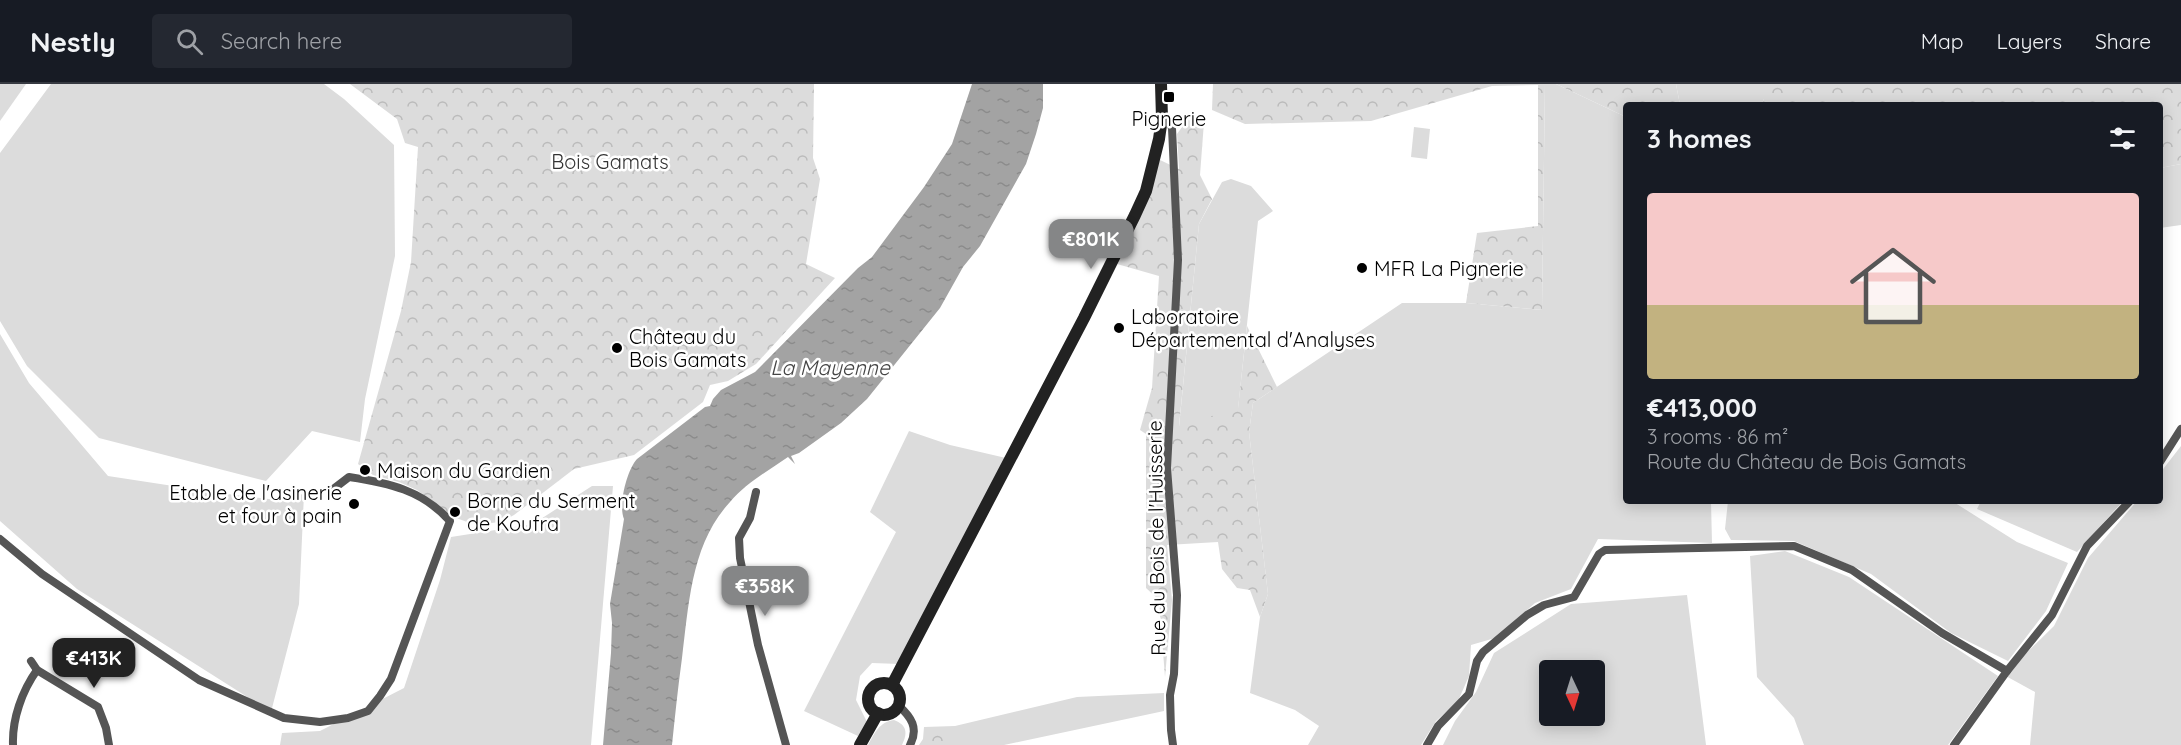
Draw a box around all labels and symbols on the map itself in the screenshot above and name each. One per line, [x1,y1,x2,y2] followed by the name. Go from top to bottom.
[1162,90,1176,104] marker: Pignerie
[1132,106,1206,131] place label: Pignerie
[551,149,669,174] park label: Bois Gamats
[1049,219,1133,270] pin: €801K
[1374,256,1524,281] place label: MFR La Pignerie
[1355,261,1369,275] marker: MFR La Pignerie
[1131,304,1375,352] place label: Laboratoire Départemental d'Analyses
[1112,321,1126,335] marker: Laboratoire Départemental d'Analyses
[629,324,746,372] place label: Château du Bois Gamats
[610,341,624,355] marker: Château du Bois Gamats
[770,354,891,380] water label: La Mayenne
[1141,420,1171,656] street label: Rue du Bois de l'Huisserie
[377,458,551,483] place label: Maison du Gardien
[358,463,372,477] marker: Maison du Gardien
[169,480,342,528] place label: Etable de l'asinerie et four à pain
[467,488,636,536] place label: Borne du Serment de Koufra
[347,497,361,511] marker: Etable de l'asinerie et four à pain
[448,505,462,519] marker: Borne du Serment de Koufra
[723,566,807,617] pin: €358K
[52,638,136,689] pin: €413K
[1539,660,1605,726] north arrow

